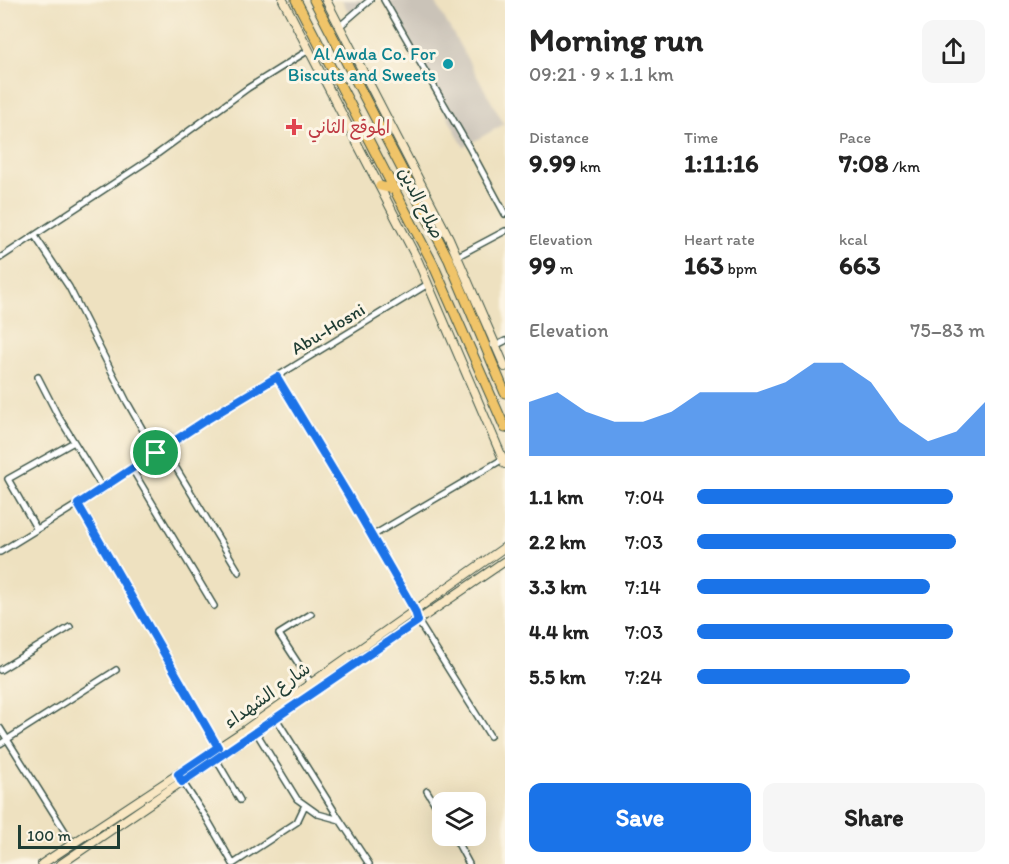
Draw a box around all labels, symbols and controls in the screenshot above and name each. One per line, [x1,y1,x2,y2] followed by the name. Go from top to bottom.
[529,20,704,59] text: Morning run
[922,20,985,83] button: share
[288,43,437,86] place label: Al Awda Co. For Biscuts and Sweets
[441,57,455,71] marker: Al Awda Co. For Biscuts and Sweets
[529,62,674,86] text: 09:21 · 9 × 1.1 km
[308,116,390,143] place label: الموقع الثاني
[285,118,303,136] marker: الموقع الثاني
[529,128,589,147] text: Distance
[684,128,718,147] text: Time
[839,128,871,147] text: Pace
[529,147,576,179] text: 9.99
[684,147,759,179] text: 1:11:16
[839,147,889,179] text: 7:08
[576,157,601,176] text: km
[889,157,920,176] text: /km
[393,163,449,243] street label: صلاح الدين
[529,230,593,249] text: Elevation
[684,230,755,249] text: Heart rate
[839,230,867,249] text: kcal
[529,249,556,281] text: 99
[684,249,724,281] text: 163
[839,249,881,281] text: 663
[556,259,573,278] text: m
[724,259,757,278] text: bpm
[287,298,369,360] street label: Abu-Hosni
[529,318,608,342] text: Elevation
[910,318,985,342] text: 75–83 m
[130,427,181,478] pin
[139,436,172,469] icon: arrive
[529,485,583,509] text: 1.1 km
[625,485,664,509] text: 7:04
[529,530,586,554] text: 2.2 km
[625,530,663,554] text: 7:03
[529,575,587,599] text: 3.3 km
[625,575,661,599] text: 7:14
[529,620,589,644] text: 4.4 km
[625,620,663,644] text: 7:03
[219,657,315,734] street label: شارع الشهداء
[529,665,586,689] text: 5.5 km
[625,665,662,689] text: 7:24
[529,783,751,852] button: Save
[763,783,985,852] button: Share
[432,792,486,846] map controls
[432,792,486,846] button: layers
[18,822,120,850] scale bar
[27,826,71,845] text: 100 m

